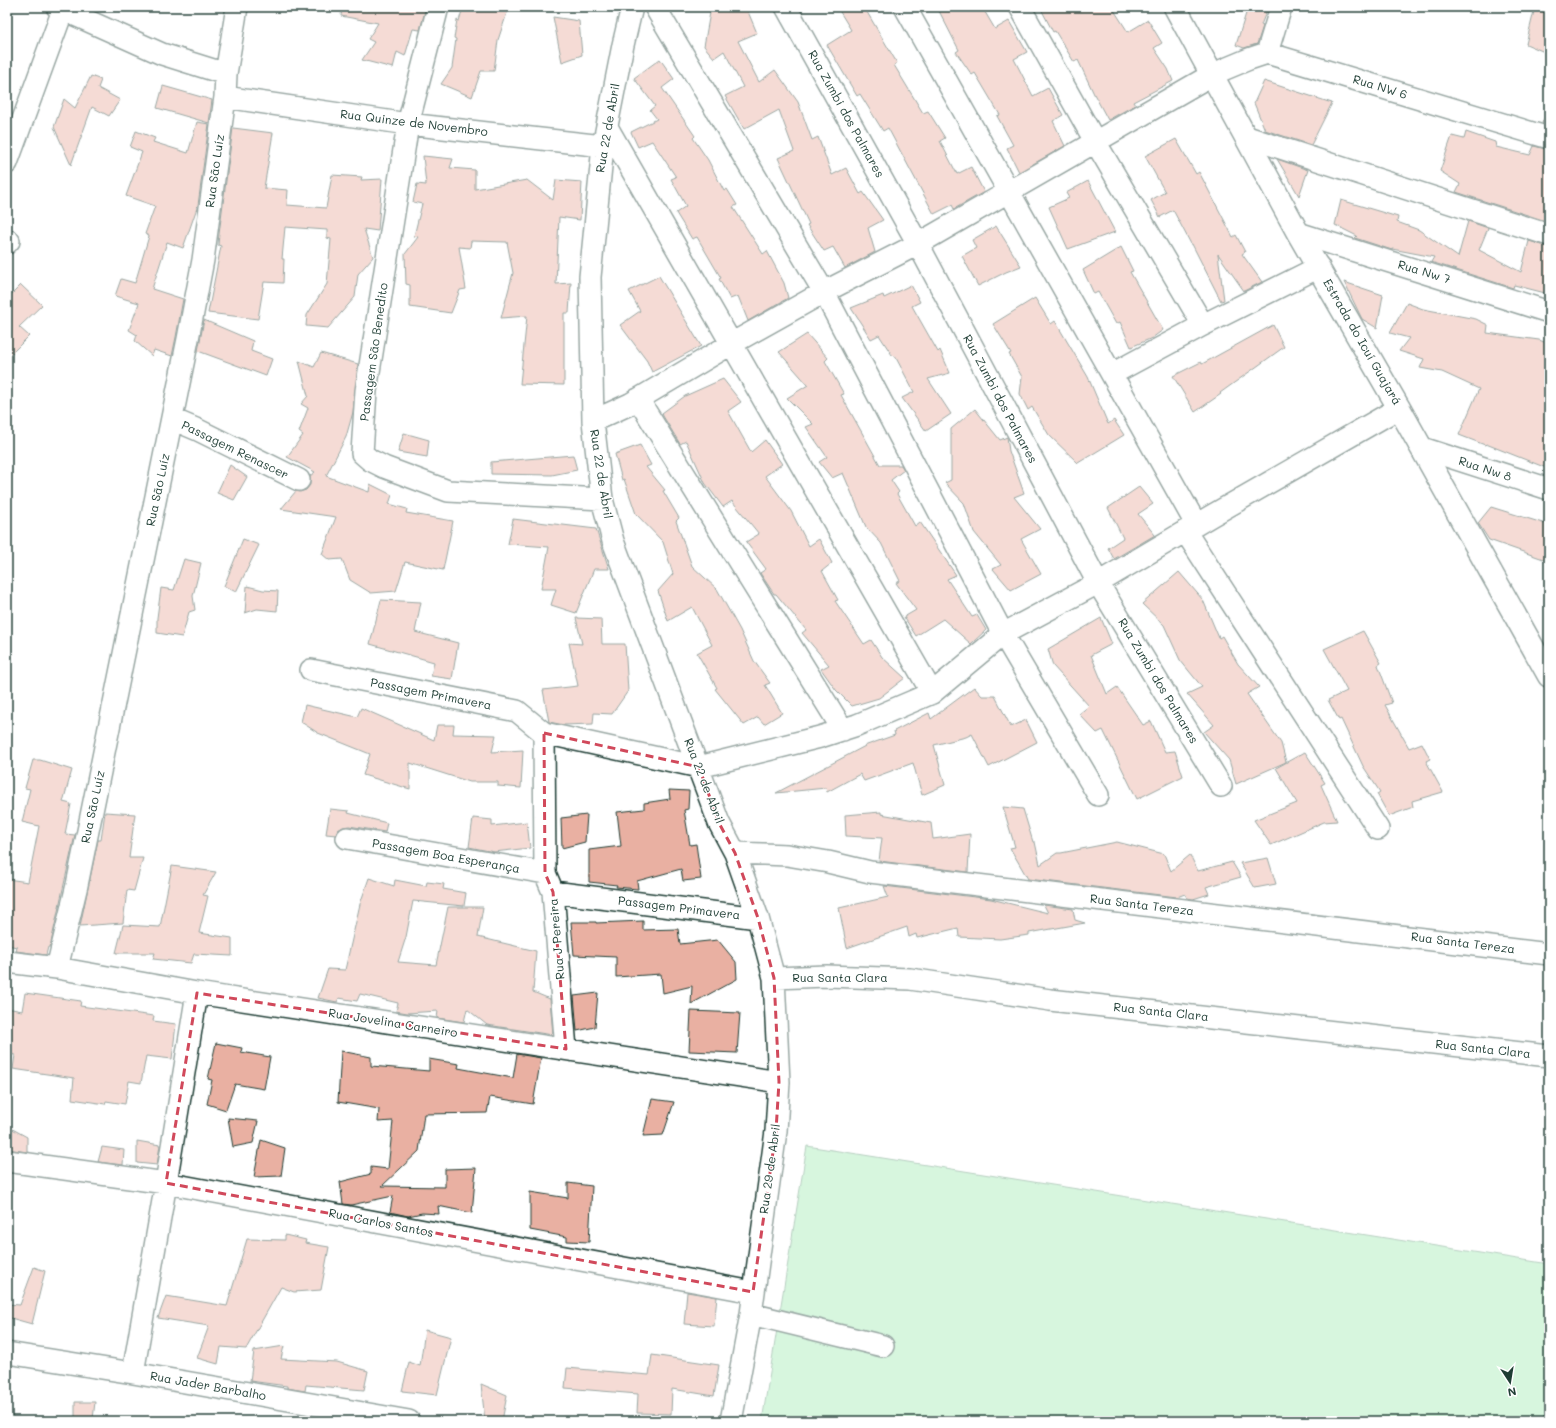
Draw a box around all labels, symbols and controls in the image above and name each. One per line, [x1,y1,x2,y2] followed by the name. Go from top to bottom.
[805,47,889,180] street label: Rua Zumbi dos Palmares
[1351,70,1409,102] street label: Rua NW 6
[591,82,623,174] street label: Rua 22 de Abril
[339,105,489,139] street label: Rua Quinze de Novembro
[201,133,227,209] street label: Rua São Luíz
[1396,255,1453,287] street label: Rua Nw 7
[1320,275,1406,408] street label: Estrada do Icuí Guajará
[355,282,391,422] street label: Passagem São Benedito
[960,331,1042,466] street label: Rua Zumbi dos Palmares
[179,416,292,482] street label: Passagem Renascer
[587,428,617,520] street label: Rua 22 de Abril
[141,452,173,528] street label: Rua São Luíz
[1457,452,1514,484] street label: Rua Nw 8
[1115,615,1203,746] street label: Rua Zumbi dos Palmares
[369,673,493,713] street label: Passagem Primavera
[681,736,729,826] street label: Rua 22 de Abril
[76,769,108,845] street label: Rua São Luíz
[371,834,521,876] street label: Passagem Boa Esperança
[1089,890,1195,918] street label: Rua Santa Tereza
[617,892,741,922] street label: Passagem Primavera
[544,898,568,980] street label: Rua J Pereira
[1410,928,1516,956] street label: Rua Santa Tereza
[792,969,888,985] street label: Rua Santa Clara
[1113,998,1209,1024] street label: Rua Santa Clara
[327,1004,459,1040] street label: Rua Jovelina Carneiro
[1435,1035,1531,1061] street label: Rua Santa Clara
[755,1123,783,1215] street label: Rua 29 de Abril
[327,1204,435,1240] street label: Rua Carlos Santos
[1490,1362,1530,1402] north arrow
[149,1367,267,1403] street label: Rua Jader Barbalho
[1507,1384,1518,1400] text: N

